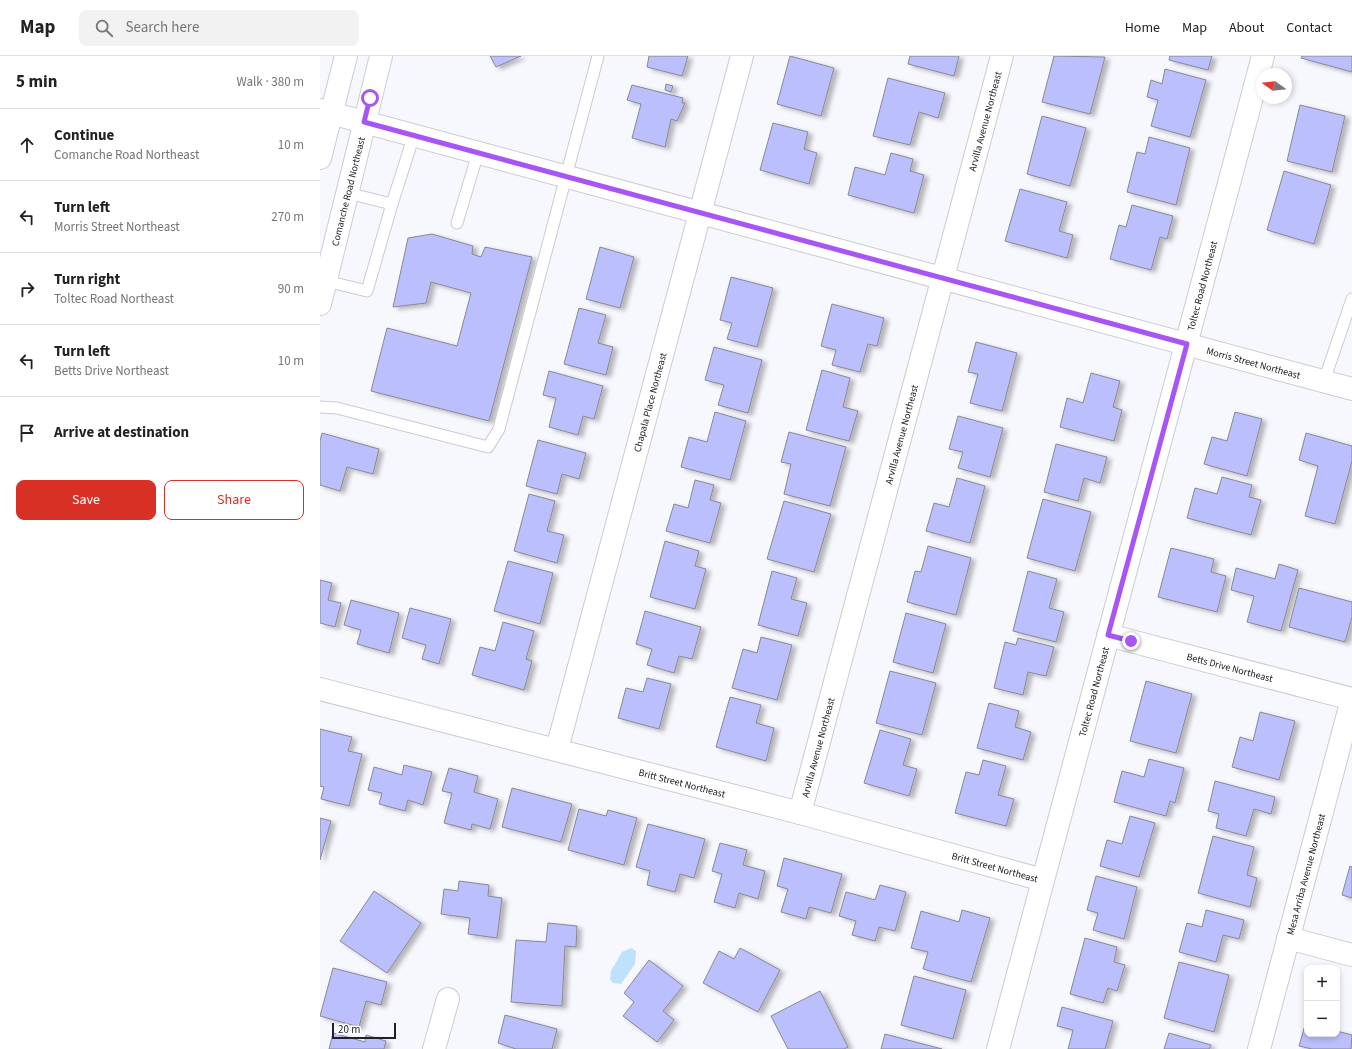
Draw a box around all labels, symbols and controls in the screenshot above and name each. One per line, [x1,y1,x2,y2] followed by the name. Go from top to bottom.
[79,10,359,46] search box
[20,14,55,41] text: Map
[93,17,115,39] icon: search
[125,17,199,38] text: Search here
[1125,18,1160,38] text: Home
[1182,18,1207,38] text: Map
[1229,18,1264,38] text: About
[1286,18,1332,38] text: Contact
[1256,68,1292,104] north arrow
[966,69,1006,173] street label: Arvilla Avenue Northeast
[16,70,57,94] text: 5 min
[236,73,304,91] text: Walk · 380 m
[361,89,379,107] route start
[54,125,114,146] text: Continue
[16,134,38,156] icon: ahead
[329,135,369,248] street label: Comanche Road Northeast
[278,136,304,154] text: 10 m
[54,146,199,164] text: Comanche Road Northeast
[54,197,110,218] text: Turn left
[16,206,38,228] icon: left
[271,208,304,226] text: 270 m
[54,218,180,236] text: Morris Street Northeast
[1184,239,1222,332] street label: Toltec Road Northeast
[54,269,120,290] text: Turn right
[16,278,38,300] icon: right
[278,280,304,298] text: 90 m
[54,290,174,308] text: Toltec Road Northeast
[54,341,110,362] text: Turn left
[1205,344,1302,383] street label: Morris Street Northeast
[16,350,38,372] icon: left
[631,351,671,454] street label: Chapala Place Northeast
[278,352,304,370] text: 10 m
[54,362,169,380] text: Betts Drive Northeast
[882,382,922,486] street label: Arvilla Avenue Northeast
[16,422,38,444] icon: arrive
[54,422,189,443] text: Arrive at destination
[16,480,156,520] button: Save
[164,480,304,520] button: Share
[1122,632,1140,650] route end
[1076,645,1113,738] street label: Toltec Road Northeast
[1185,650,1275,686] street label: Betts Drive Northeast
[798,695,839,799] street label: Arvilla Avenue Northeast
[637,766,727,802] street label: Britt Street Northeast
[1284,811,1329,937] street label: Mesa Arriba Avenue Northeast
[950,849,1040,886] street label: Britt Street Northeast
[1304,965,1340,1037] map controls
[1304,965,1340,1001] button: +
[1304,1001,1340,1037] button: −
[332,1021,396,1040] scale bar
[338,1022,360,1037] text: 20 m

